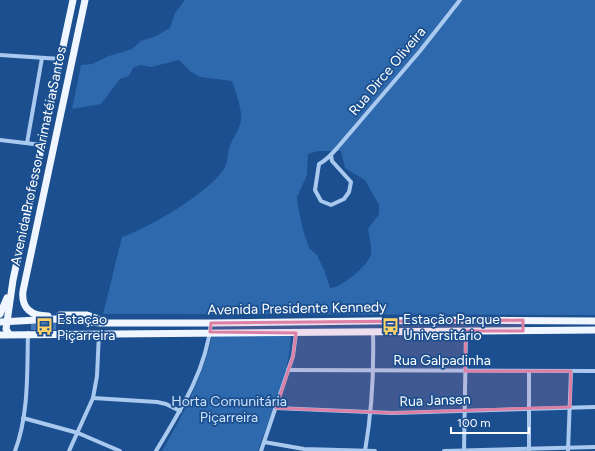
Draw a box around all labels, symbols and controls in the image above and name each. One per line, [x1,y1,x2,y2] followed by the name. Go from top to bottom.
[345,24,429,119] street label: Rua Dirce Oliveira
[7,45,70,267] street label: Avenida Professor Arimatéia Santos
[207,298,387,319] street label: Avenida Presidente Kennedy
[57,311,115,344] place label: Estação Piçarreira
[403,311,500,344] place label: Estação Parque Universitário
[34,317,54,337] bus stop icon: Estação Piçarreira
[380,317,400,337] bus stop icon: Estação Parque Universitário
[393,352,491,369] street label: Rua Galpadinha
[399,391,471,410] street label: Rua Jansen
[171,393,287,426] park label: Horta Comunitária Piçarreira
[451,409,529,435] scale bar
[457,416,491,430] text: 100 m

